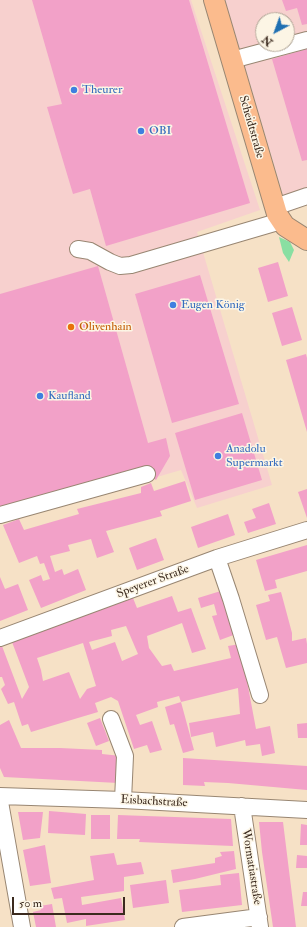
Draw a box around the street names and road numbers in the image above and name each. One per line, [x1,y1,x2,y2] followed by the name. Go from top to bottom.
[235,94,267,160] street label: Scheidtstraße
[115,562,191,602] street label: Speyerer Straße
[120,793,188,811] street label: Eisbachstraße
[238,828,264,906] street label: Wormatiastraße

